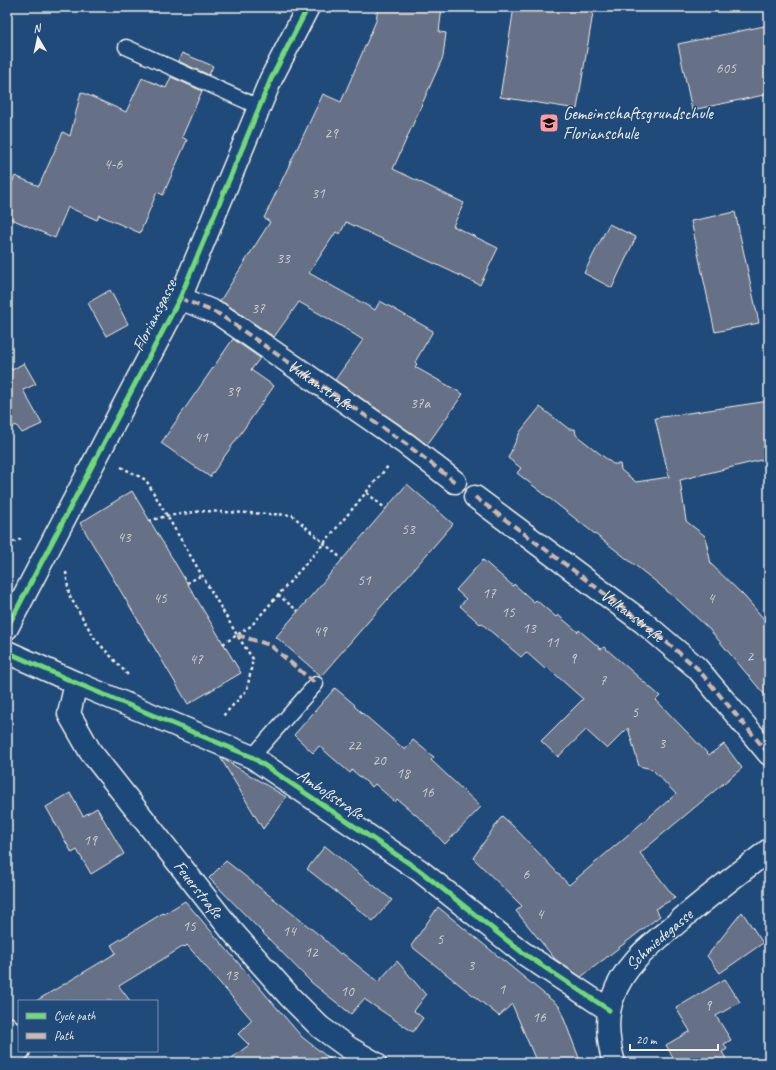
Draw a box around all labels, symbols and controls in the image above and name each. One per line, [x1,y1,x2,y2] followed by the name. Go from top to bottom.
[18,18,58,58] north arrow
[32,20,43,36] text: N
[716,59,737,78] house number: 605
[563,103,714,144] place label: Gemeinschaftsgrundschule Florianschule
[538,112,560,134] school or university icon: Gemeinschaftsgrundschule Florianschule
[324,124,339,143] house number: 29
[104,155,123,174] house number: 4-6
[311,184,326,203] house number: 31
[276,249,291,268] house number: 33
[128,275,182,354] street label: Floriansgasse
[251,299,266,318] house number: 37
[284,355,358,416] street label: Vulkanstraße
[226,382,241,401] house number: 39
[410,394,431,413] house number: 37a
[194,428,209,447] house number: 41
[401,520,416,539] house number: 53
[117,528,132,547] house number: 43
[357,571,372,590] house number: 51
[482,584,497,603] house number: 17
[596,584,670,648] street label: Vulkanstraße
[153,589,168,608] house number: 45
[708,589,716,608] house number: 4
[501,603,516,622] house number: 15
[522,619,537,638] house number: 13
[313,622,328,641] house number: 49
[545,633,560,652] house number: 11
[747,647,755,666] house number: 2
[570,649,578,668] house number: 9
[189,650,204,669] house number: 47
[600,671,608,690] house number: 7
[632,703,640,722] house number: 5
[659,734,667,753] house number: 3
[347,736,362,755] house number: 22
[372,751,387,770] house number: 20
[396,764,411,783] house number: 18
[294,765,369,825] street label: Amboßstraße
[420,783,435,802] house number: 16
[83,831,98,850] house number: 19
[169,856,229,924] street label: Feuerstraße
[523,865,531,884] house number: 6
[621,903,698,975] street label: Schmiedegasse
[537,905,545,924] house number: 4
[182,917,197,936] house number: 15
[282,922,297,941] house number: 14
[437,930,445,949] house number: 5
[304,943,319,962] house number: 12
[468,956,476,975] house number: 3
[224,966,239,985] house number: 13
[499,980,507,999] house number: 1
[340,982,355,1001] house number: 10
[705,996,713,1015] house number: 9
[18,1000,158,1052] legend
[54,1008,96,1024] text: Cycle path
[532,1008,547,1027] house number: 16
[630,1026,718,1052] scale bar
[54,1028,74,1044] text: Path
[636,1032,658,1048] text: 20 m

